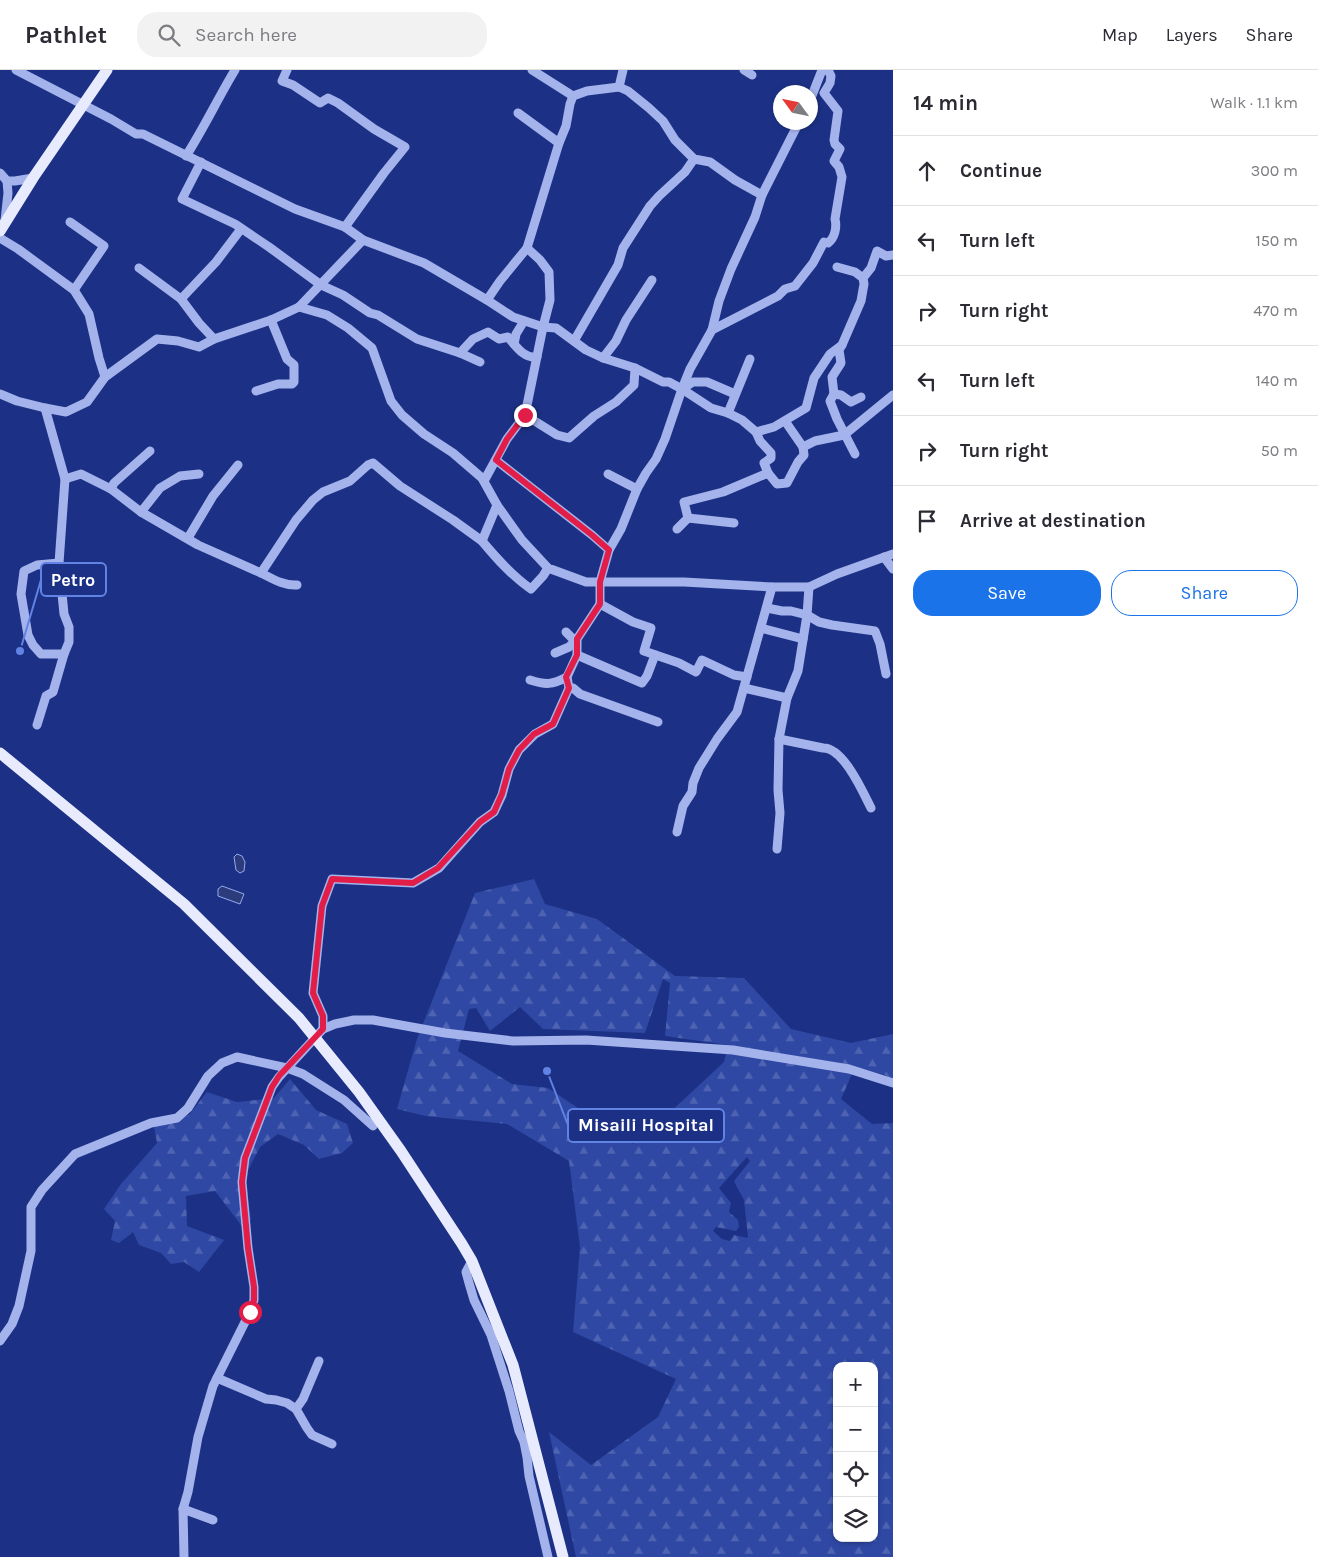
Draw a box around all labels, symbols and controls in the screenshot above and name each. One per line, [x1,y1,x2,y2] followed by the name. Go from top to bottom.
[137,12,487,57] search box
[25,21,107,49] text: Pathlet
[155,21,183,49] icon: search
[195,24,297,46] text: Search here
[1102,24,1138,46] text: Map
[1166,24,1218,46] text: Layers
[1246,24,1293,46] text: Share
[773,85,818,130] north arrow
[913,91,978,115] text: 14 min
[1210,93,1298,112] text: Walk · 1.1 km
[913,157,941,185] icon: ahead
[960,160,1042,182] text: Continue
[1251,161,1298,180] text: 300 m
[913,227,941,255] icon: left
[960,230,1035,252] text: Turn left
[1255,231,1298,250] text: 150 m
[913,297,941,325] icon: right
[960,300,1049,322] text: Turn right
[1253,301,1298,320] text: 470 m
[913,367,941,395] icon: left
[960,370,1035,392] text: Turn left
[1256,371,1298,390] text: 140 m
[514,404,537,427] route end
[913,437,941,465] icon: right
[960,440,1049,462] text: Turn right
[1261,441,1298,460] text: 50 m
[913,507,941,535] icon: arrive
[960,510,1146,532] text: Arrive at destination
[41,563,106,596] callout: Petro
[51,569,95,591] text: Petro
[913,570,1101,616] button: Save
[1111,570,1298,616] button: Share
[568,1109,724,1142] callout: Misaili Hospital
[578,1114,714,1136] text: Misaili Hospital
[239,1301,262,1324] route start
[833,1362,878,1542] map controls
[833,1362,878,1407] button: +
[833,1407,878,1452] button: −
[833,1452,878,1497] button: locate
[833,1497,878,1542] button: layers

